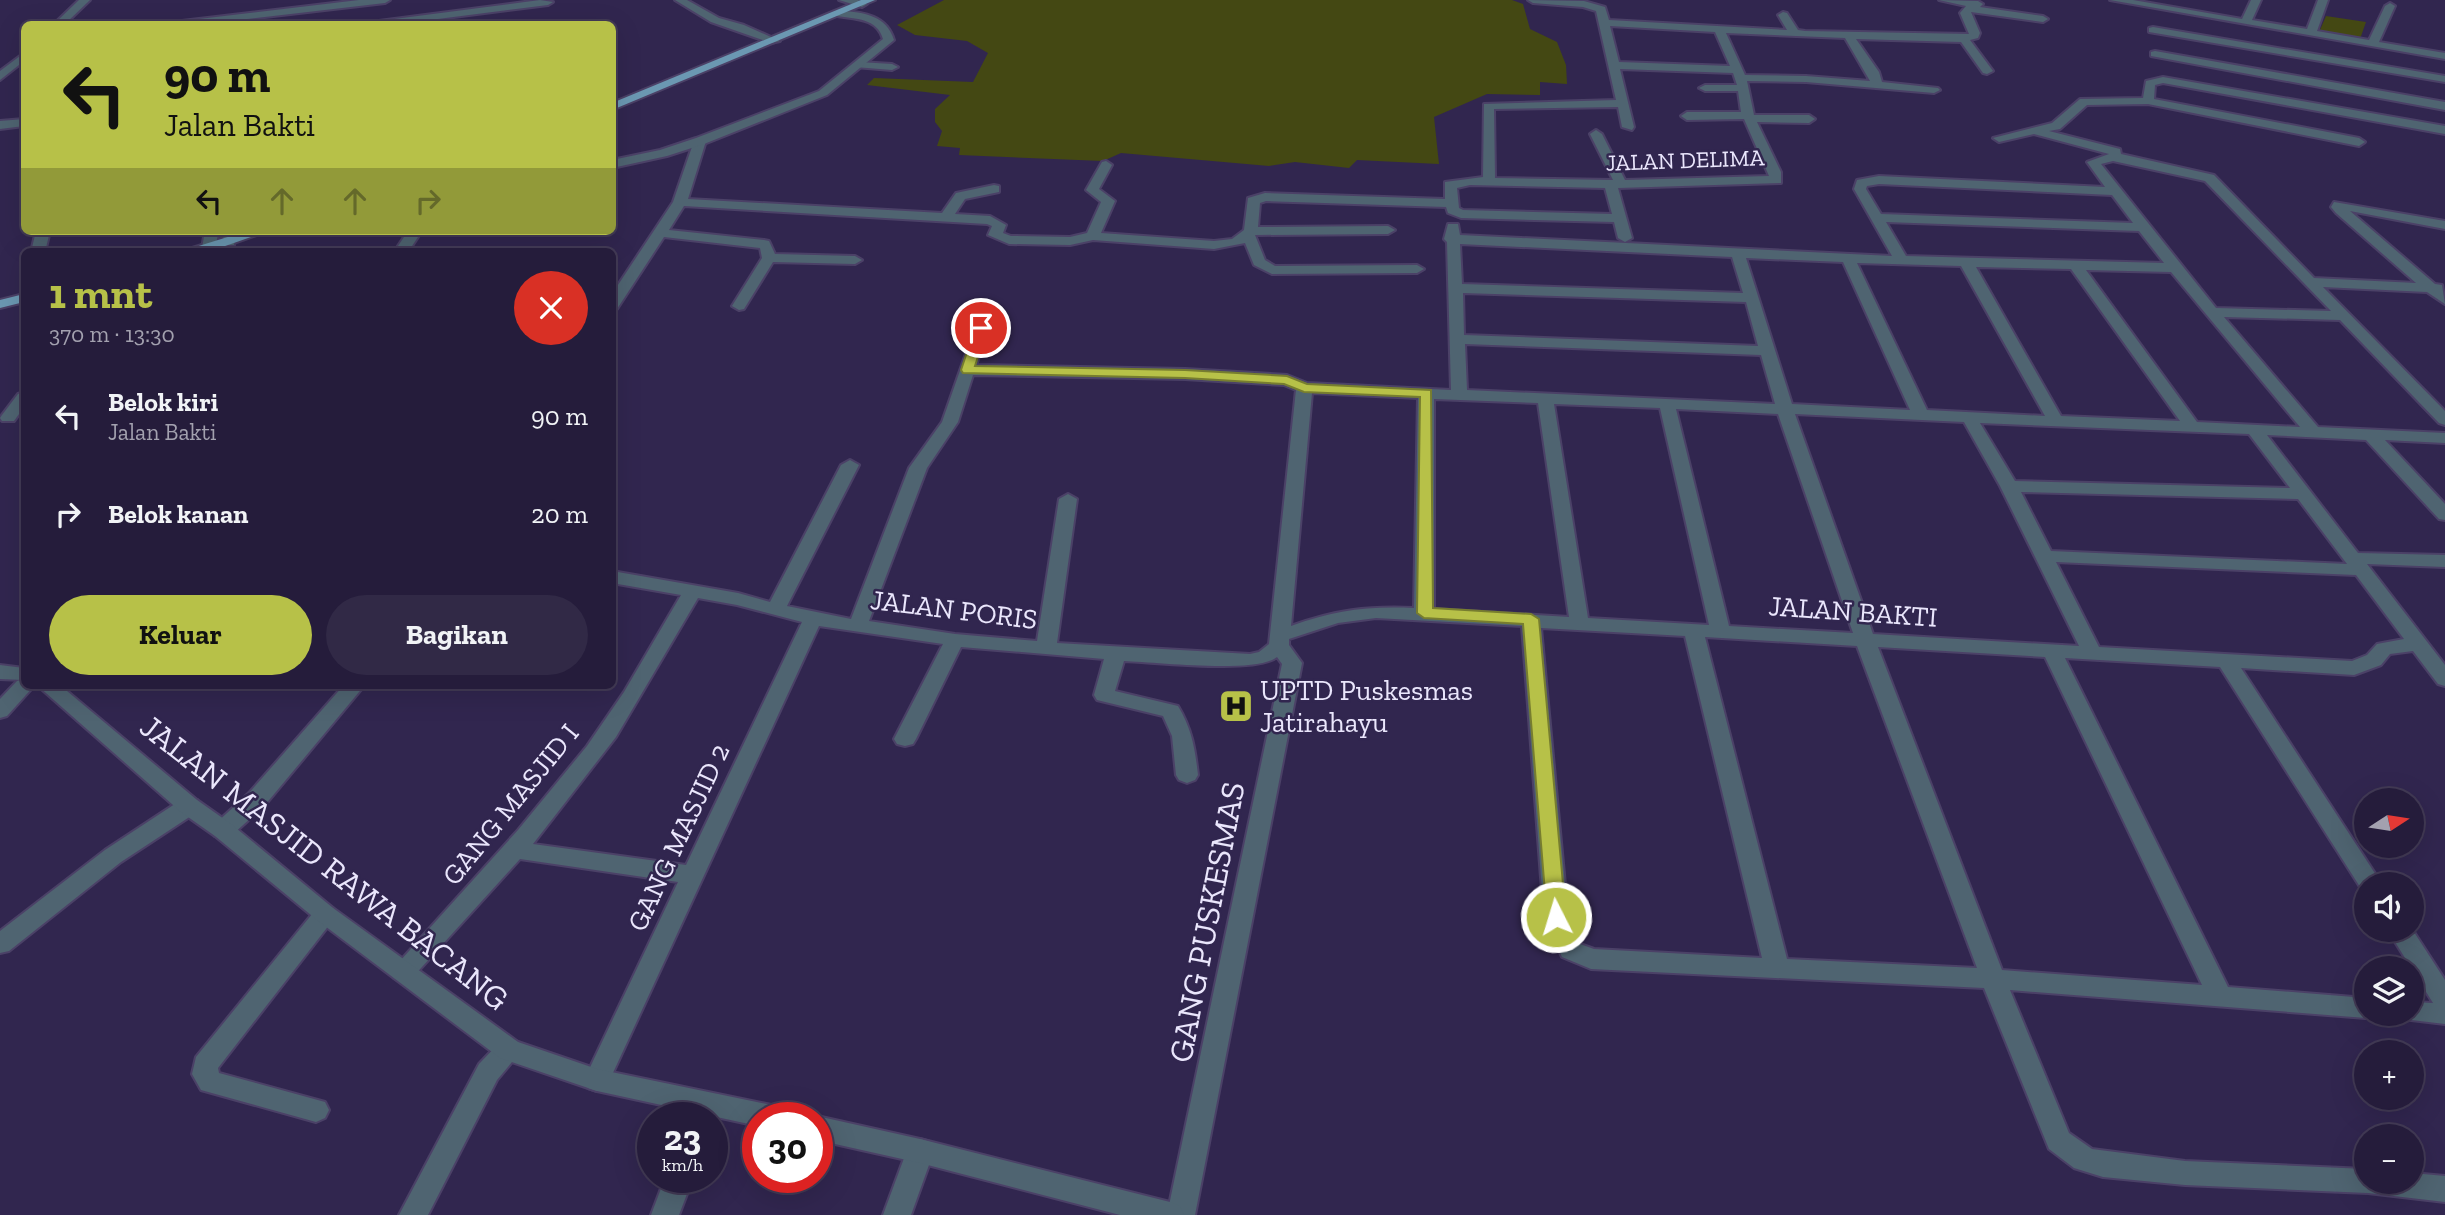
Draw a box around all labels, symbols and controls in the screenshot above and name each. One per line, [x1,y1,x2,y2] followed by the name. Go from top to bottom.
[164,46,271,105] text: 90 m
[49,49,140,140] icon: left
[164,106,315,144] text: Jalan Bakti
[1605,143,1766,177] street label: JALAN DELIMA
[190,182,228,220] icon: left
[263,182,301,220] icon: ahead
[336,182,374,220] icon: ahead
[409,182,447,220] icon: right
[49,268,152,319] text: 1 mnt
[514,271,588,345] button: close
[951,298,1011,358] pin
[962,309,1000,347] icon: arrive
[49,320,175,348] text: 370 m · 13:30
[108,386,218,418] text: Belok kiri
[49,397,87,435] icon: left
[531,400,588,432] text: 90 m
[108,418,217,446] text: Jalan Bakti
[49,495,87,533] icon: right
[108,498,249,530] text: Belok kanan
[531,498,588,530] text: 20 m
[869,583,1039,636] street label: JALAN PORIS
[1767,589,1939,634] street label: JALAN BAKTI
[49,595,312,675] button: Keluar
[326,595,588,675] button: Bagikan
[1260,674,1473,739] place label: UPTD Puskesmas Jatirahayu
[1217,687,1255,725] hospital icon: UPTD Puskesmas Jatirahayu
[133,706,517,1018] street label: JALAN MASJID RAWA BACANG
[435,717,585,892] street label: GANG MASJID I
[621,738,736,936] street label: GANG MASJID 2
[1160,779,1253,1066] street label: GANG PUSKESMAS
[2354,788,2424,858] north arrow
[2354,788,2424,1194] map controls
[2354,872,2424,942] button: sound
[1519,880,1593,954] position arrow
[2354,956,2424,1026] button: layers
[2354,1040,2424,1110] button: +
[742,1102,833,1193] speed limit sign: 30
[664,1117,701,1159] text: 23
[2354,1124,2424,1194] button: −
[662,1154,703,1176] text: km/h

